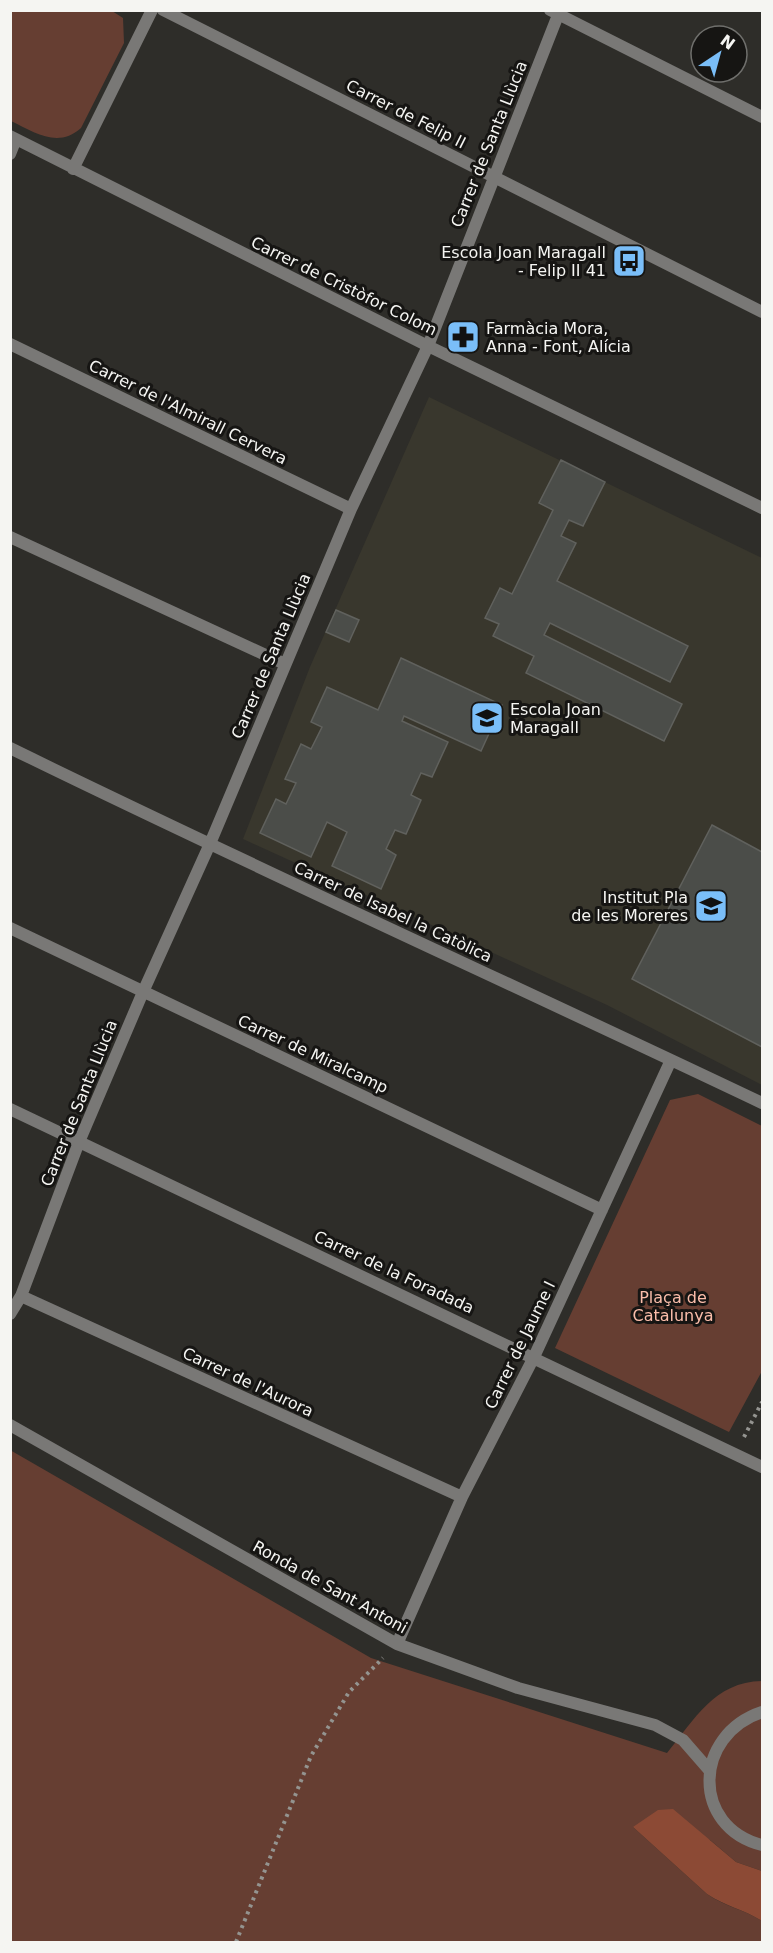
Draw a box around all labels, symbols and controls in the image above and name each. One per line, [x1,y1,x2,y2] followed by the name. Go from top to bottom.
[689,24,749,84] north arrow
[717,31,739,54] text: N
[447,58,531,230] street label: Carrer de Santa Llùcia
[343,76,469,152] street label: Carrer de Felip II
[248,233,440,339] street label: Carrer de Cristòfor Colom
[441,243,606,280] place label: Escola Joan Maragall - Felip II 41
[611,243,647,279] bus stop icon: Escola Joan Maragall - Felip II 41
[445,319,481,355] pharmacy icon: Farmàcia Mora, Anna - Font, Alícia
[486,319,631,356] place label: Farmàcia Mora, Anna - Font, Alícia
[86,356,290,468] street label: Carrer de l'Almirall Cervera
[227,570,315,742] street label: Carrer de Santa Llùcia
[469,700,505,736] school or university icon: Escola Joan Maragall
[510,700,601,737] place label: Escola Joan Maragall
[291,858,495,966] street label: Carrer de Isabel la Catòlica
[571,888,688,925] place label: Institut Pla de les Moreres
[693,888,729,924] school or university icon: Institut Pla de les Moreres
[235,1011,391,1097] street label: Carrer de Miralcamp
[37,1017,121,1189] street label: Carrer de Santa Llùcia
[311,1227,477,1317] street label: Carrer de la Foradada
[481,1278,559,1412] street label: Carrer de Jaume I
[632,1288,714,1325] park label: Plaça de Catalunya
[179,1343,317,1421] street label: Carrer de l'Aurora
[249,1537,411,1637] street label: Ronda de Sant Antoni

